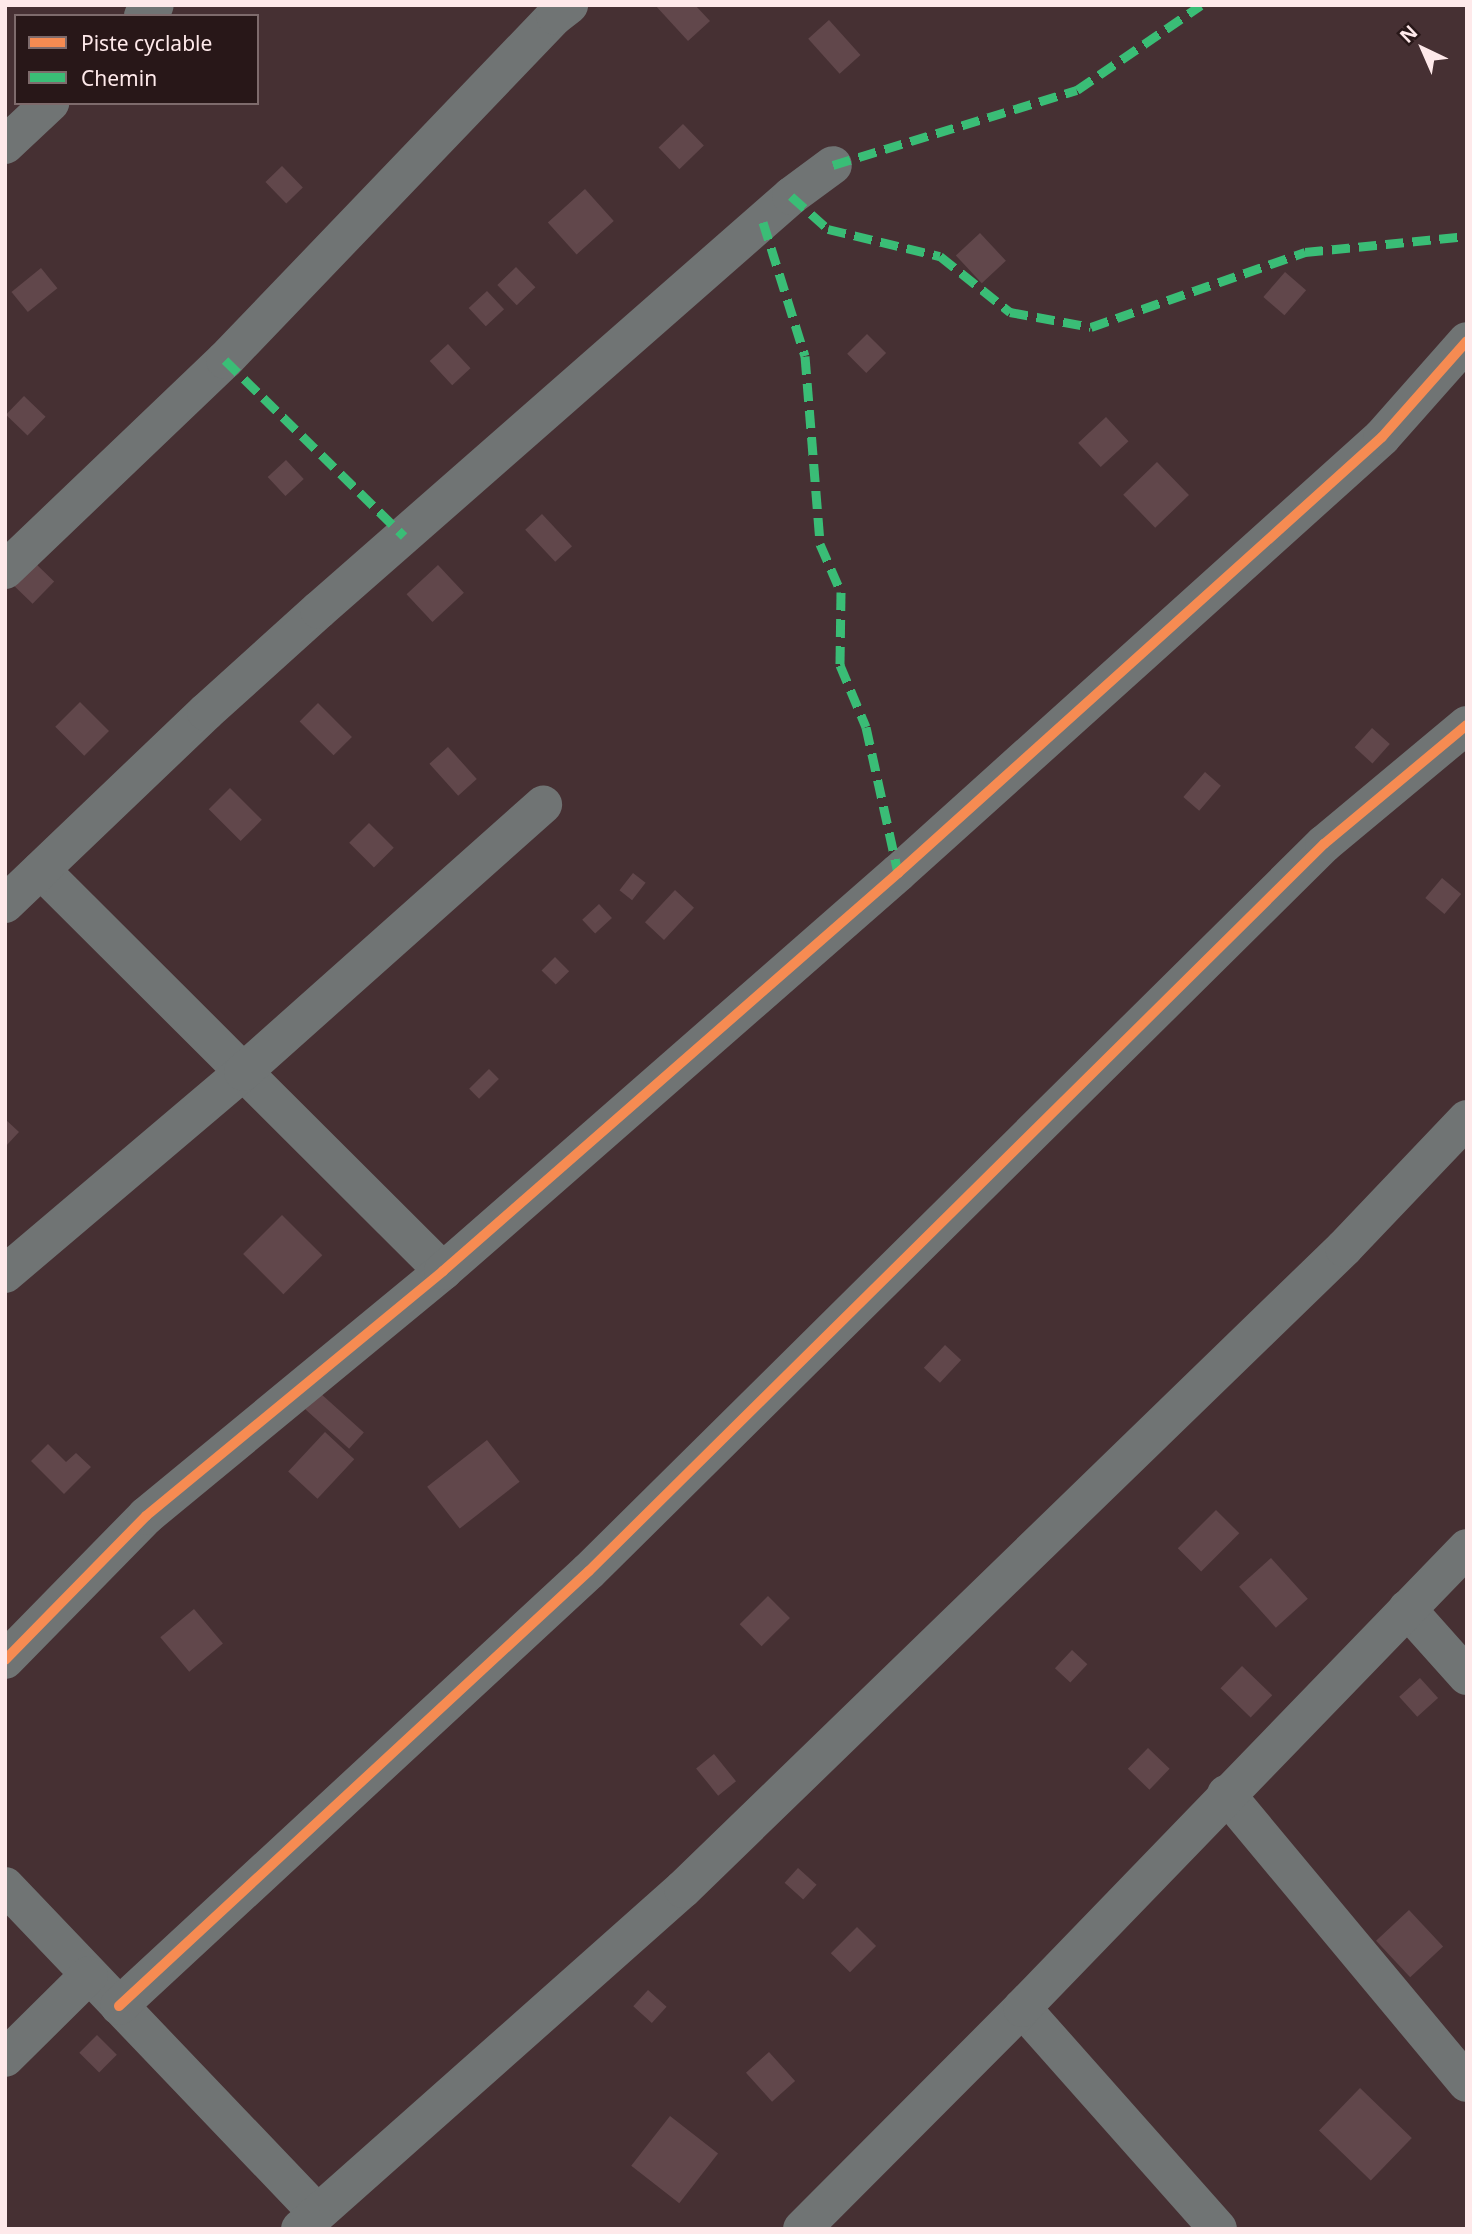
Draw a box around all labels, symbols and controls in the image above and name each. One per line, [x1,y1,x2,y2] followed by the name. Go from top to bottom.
[14,14,259,105] legend
[1388,14,1458,84] north arrow
[1394,19,1423,49] text: N
[81,29,212,57] text: Piste cyclable
[81,64,157,92] text: Chemin

